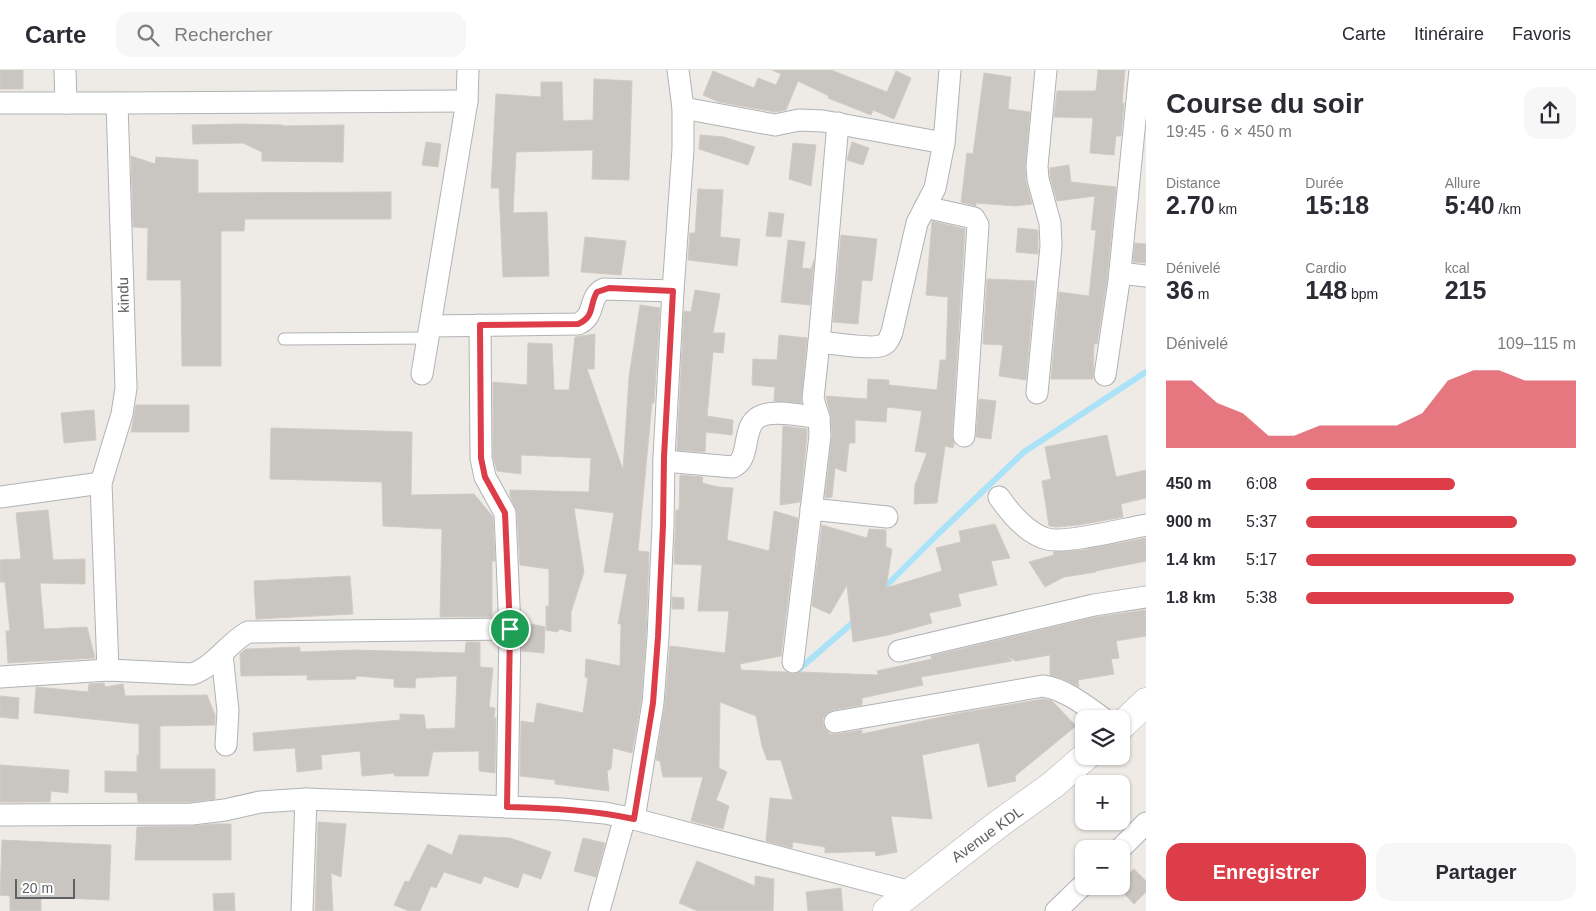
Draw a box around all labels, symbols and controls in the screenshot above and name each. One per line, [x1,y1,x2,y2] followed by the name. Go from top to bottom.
[116,12,466,57] search box
[25,21,86,48] text: Carte
[134,21,162,49] icon: search
[174,24,273,45] text: Rechercher
[1342,24,1386,44] text: Carte
[1414,24,1484,44] text: Itinéraire
[1512,24,1571,44] text: Favoris
[1524,87,1576,139] button: share
[1166,88,1364,119] text: Course du soir
[1166,123,1292,140] text: 19:45 · 6 × 450 m
[1166,175,1220,191] text: Distance
[1305,175,1343,191] text: Durée
[1445,175,1480,191] text: Allure
[1166,191,1215,219] text: 2.70
[1305,191,1369,219] text: 15:18
[1445,191,1495,219] text: 5:40
[1215,201,1237,217] text: km
[1495,201,1521,217] text: /km
[1166,260,1220,276] text: Dénivelé
[1305,260,1347,276] text: Cardio
[1445,260,1470,276] text: kcal
[1166,276,1194,304] text: 36
[1305,276,1347,304] text: 148
[1445,276,1486,304] text: 215
[114,277,132,313] street label: kindu
[1194,286,1209,302] text: m
[1347,286,1378,302] text: bpm
[1166,335,1228,352] text: Dénivelé
[1497,335,1576,352] text: 109–115 m
[1166,475,1211,492] text: 450 m
[1246,475,1277,492] text: 6:08
[1166,513,1211,530] text: 900 m
[1246,513,1277,530] text: 5:37
[1166,551,1216,568] text: 1.4 km
[1246,551,1277,568] text: 5:17
[1166,589,1216,606] text: 1.8 km
[1246,589,1277,606] text: 5:38
[489,608,531,650] pin
[496,615,524,643] icon: arrive
[1075,710,1130,895] map controls
[1075,710,1130,765] button: layers
[1075,775,1130,830] button: +
[948,802,1026,866] street label: Avenue KDL
[1075,840,1130,895] button: −
[1166,843,1366,901] button: Enregistrer
[1376,843,1576,901] button: Partager
[15,876,75,899] scale bar
[22,880,53,896] text: 20 m

